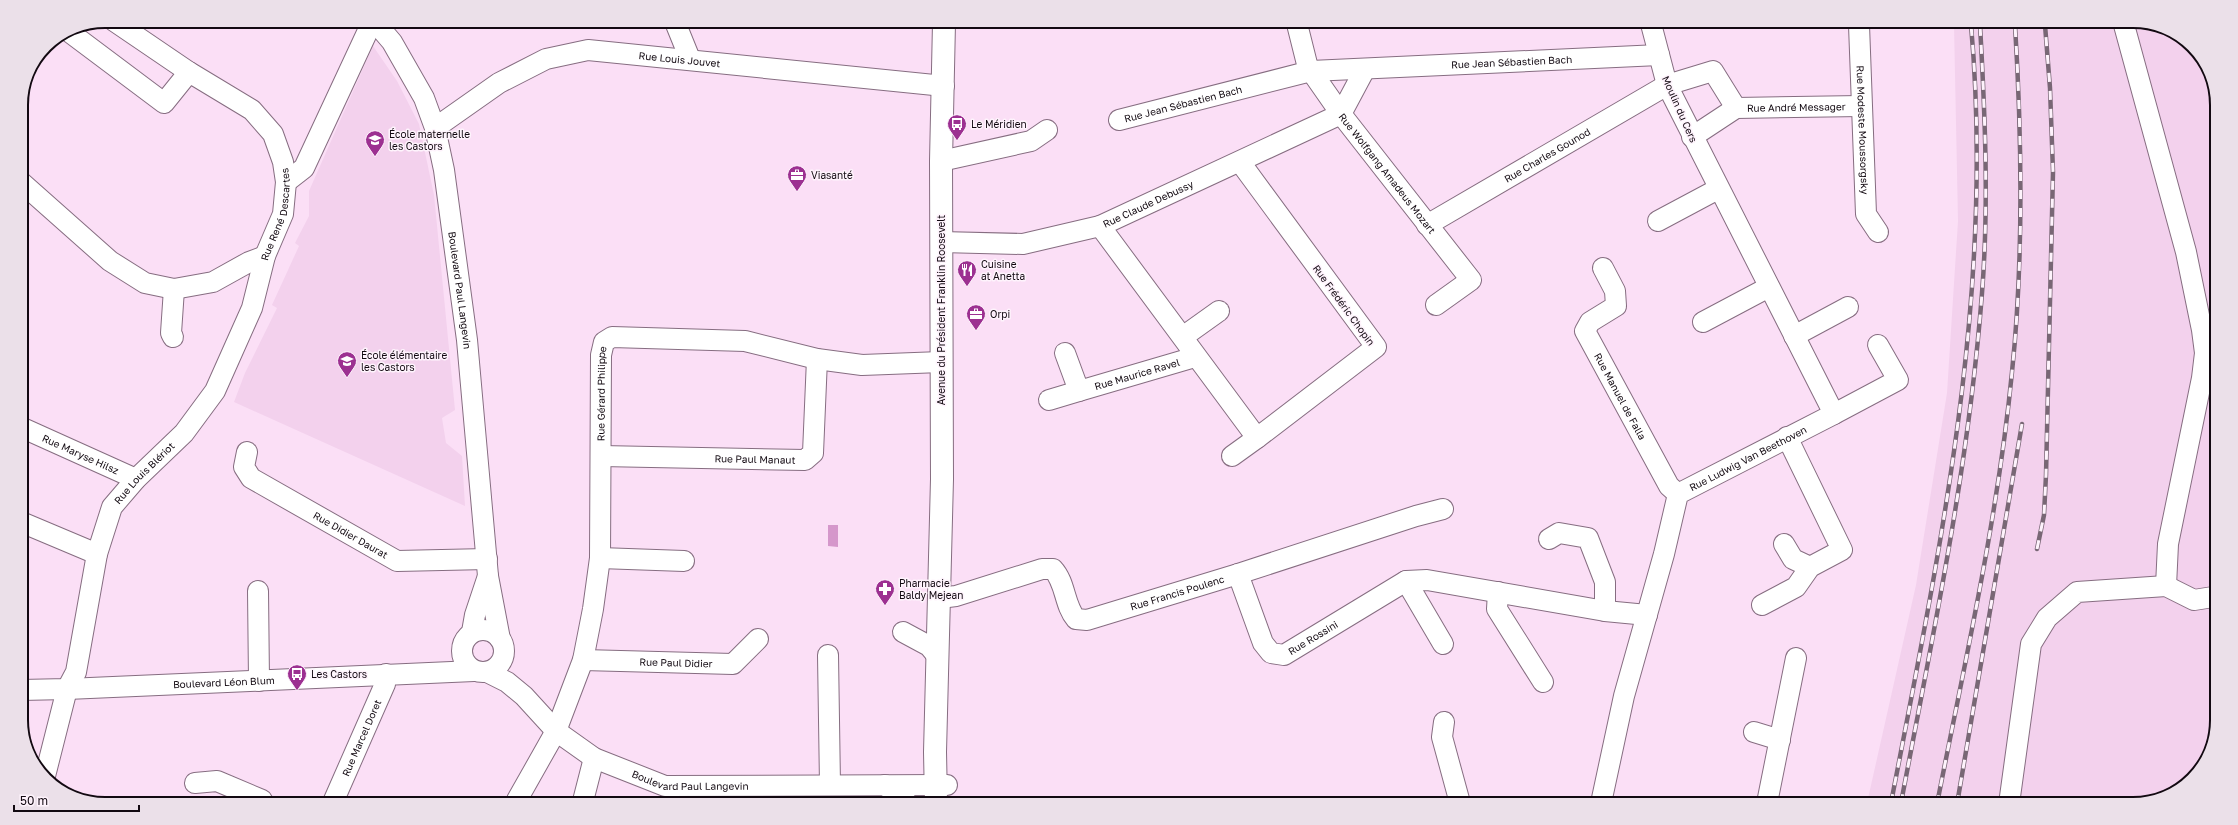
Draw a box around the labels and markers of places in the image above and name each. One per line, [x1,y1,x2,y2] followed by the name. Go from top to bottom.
[946,113,968,141] bus stop icon: Le Méridien
[971,118,1027,130] place label: Le Méridien
[389,128,470,152] place label: École maternelle les Castors
[364,129,386,157] school or university icon: École maternelle les Castors
[786,164,808,192] office icon: Viasanté
[811,169,853,181] place label: Viasanté
[981,258,1025,282] place label: Cuisine at Anetta
[956,259,978,287] restaurant icon: Cuisine at Anetta
[965,303,987,331] office icon: Orpi
[990,308,1010,320] place label: Orpi
[361,349,447,373] place label: École élémentaire les Castors
[336,350,358,378] school or university icon: École élémentaire les Castors
[899,577,963,601] place label: Pharmacie Baldy Mejean
[874,578,896,606] pharmacy icon: Pharmacie Baldy Mejean
[286,663,308,691] bus stop icon: Les Castors
[311,668,367,680] place label: Les Castors

